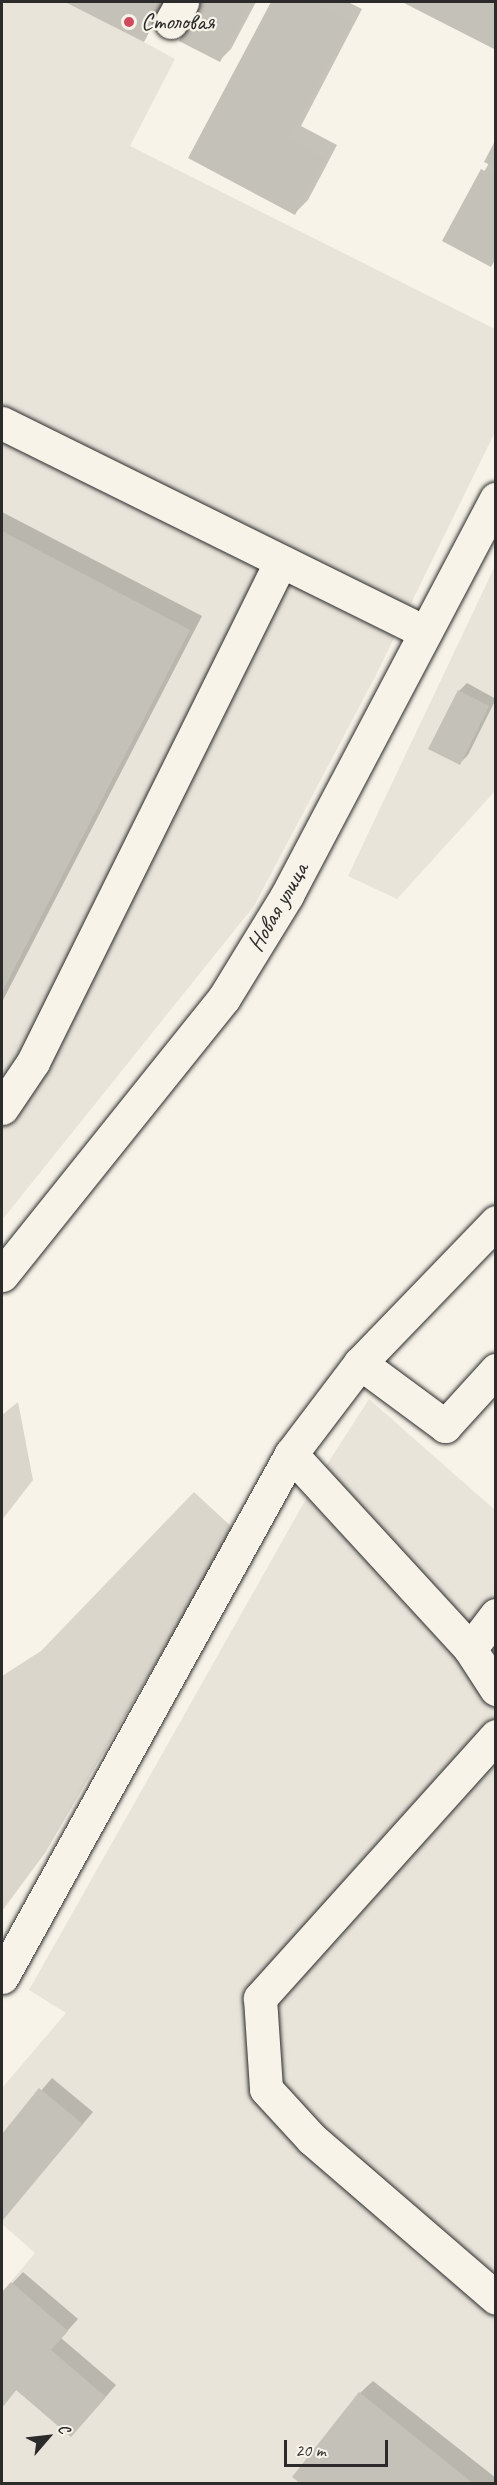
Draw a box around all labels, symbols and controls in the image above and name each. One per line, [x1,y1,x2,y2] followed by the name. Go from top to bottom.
[141,8,214,36] place label: Столовая
[122,15,136,29] marker: Столовая
[241,857,315,957] street label: Новая улица
[18,2407,78,2467] north arrow
[53,2420,75,2437] text: С
[287,2428,390,2466] scale bar
[295,2439,326,2461] text: 20 m

